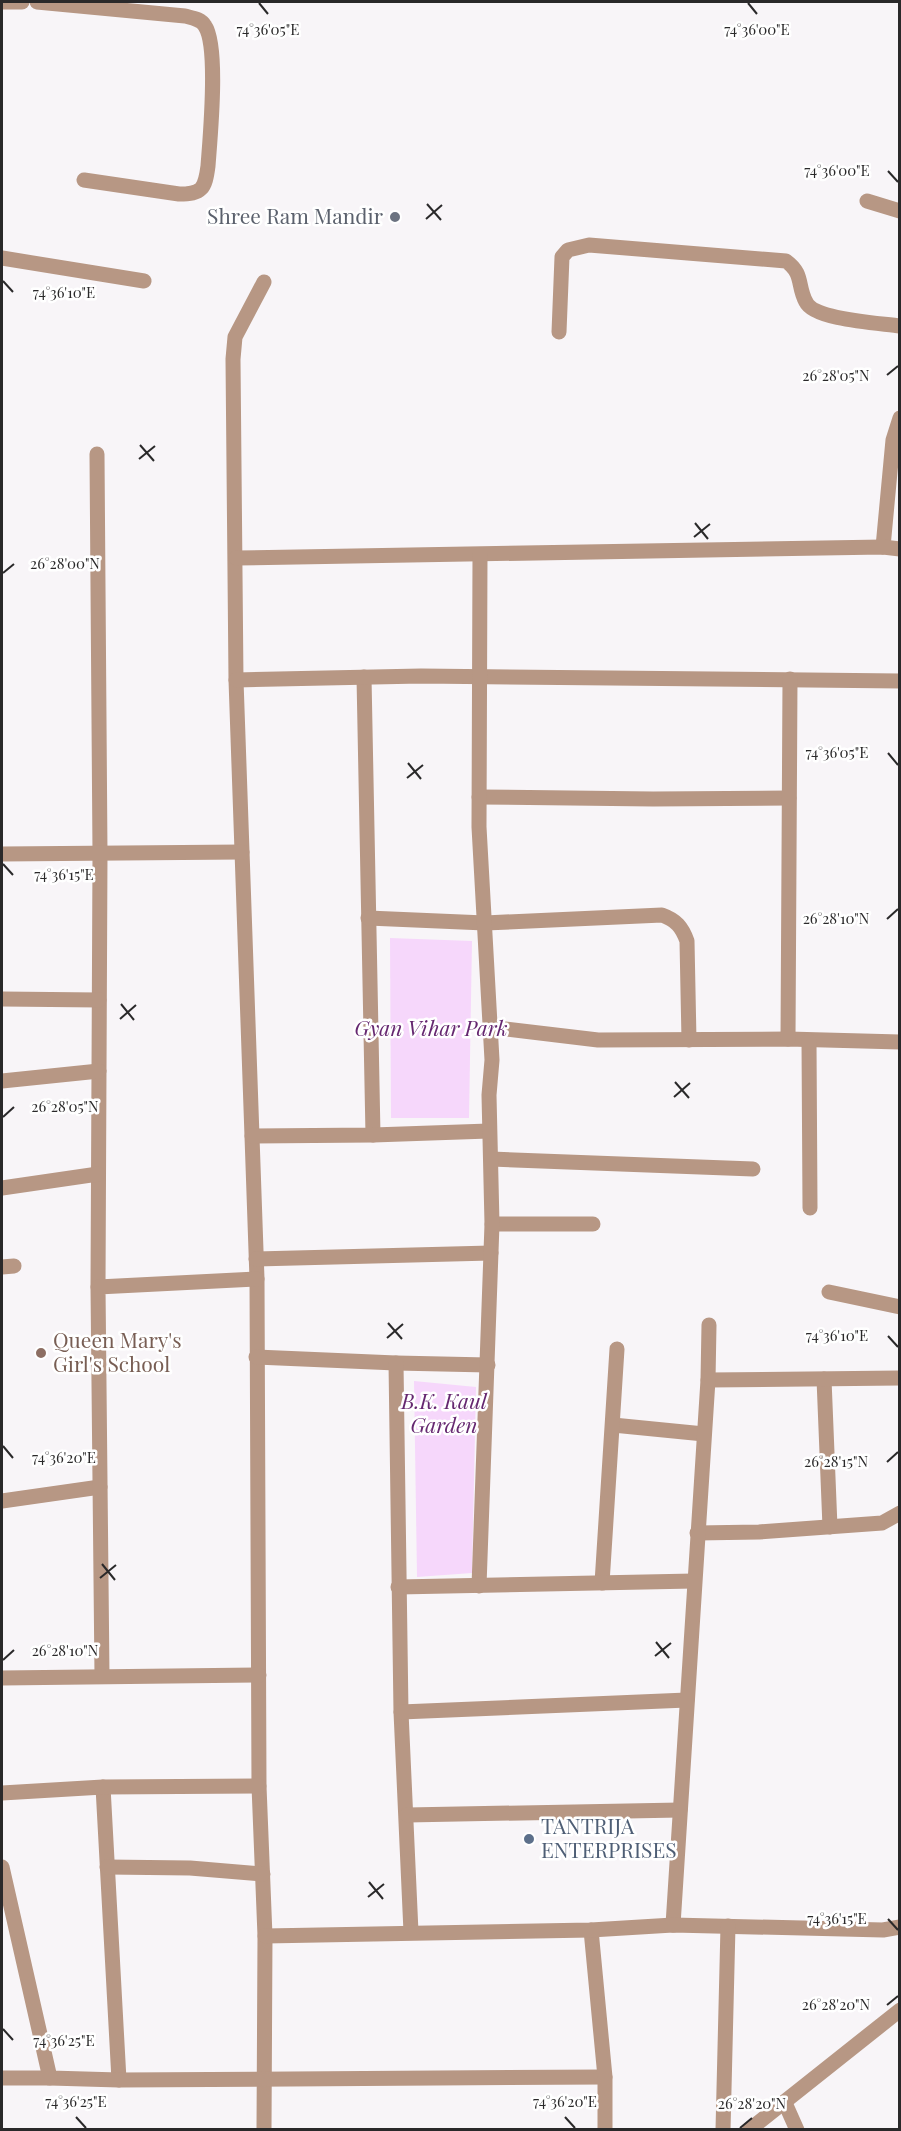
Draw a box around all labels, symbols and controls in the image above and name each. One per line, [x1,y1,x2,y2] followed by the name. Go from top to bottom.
[237,19,299,39] text: 74°36'05"E
[724,19,790,39] text: 74°36'00"E
[804,160,870,180] text: 74°36'00"E
[207,201,384,229] place label: Shree Ram Mandir
[388,210,402,224] marker: Shree Ram Mandir
[33,282,95,302] text: 74°36'10"E
[802,365,870,385] text: 26°28'05"N
[30,553,100,573] text: 26°28'00"N
[806,742,868,762] text: 74°36'05"E
[34,864,94,884] text: 74°36'15"E
[803,908,870,928] text: 26°28'10"N
[354,1013,508,1041] park label: Gyan Vihar Park
[31,1096,99,1116] text: 26°28'05"N
[53,1325,182,1377] place label: Queen Mary's Girl's School
[806,1325,868,1345] text: 74°36'10"E
[34,1346,48,1360] marker: Queen Mary's Girl's School
[400,1386,488,1438] park label: B.K. Kaul Garden
[32,1447,96,1467] text: 74°36'20"E
[804,1451,868,1471] text: 26°28'15"N
[32,1640,99,1660] text: 26°28'10"N
[541,1811,677,1863] place label: TANTRIJA ENTERPRISES
[522,1832,536,1846] marker: TANTRIJA ENTERPRISES
[807,1908,867,1928] text: 74°36'15"E
[802,1994,871,2014] text: 26°28'20"N
[33,2030,95,2050] text: 74°36'25"E
[45,2091,107,2111] text: 74°36'25"E
[533,2091,597,2111] text: 74°36'20"E
[718,2093,787,2113] text: 26°28'20"N

